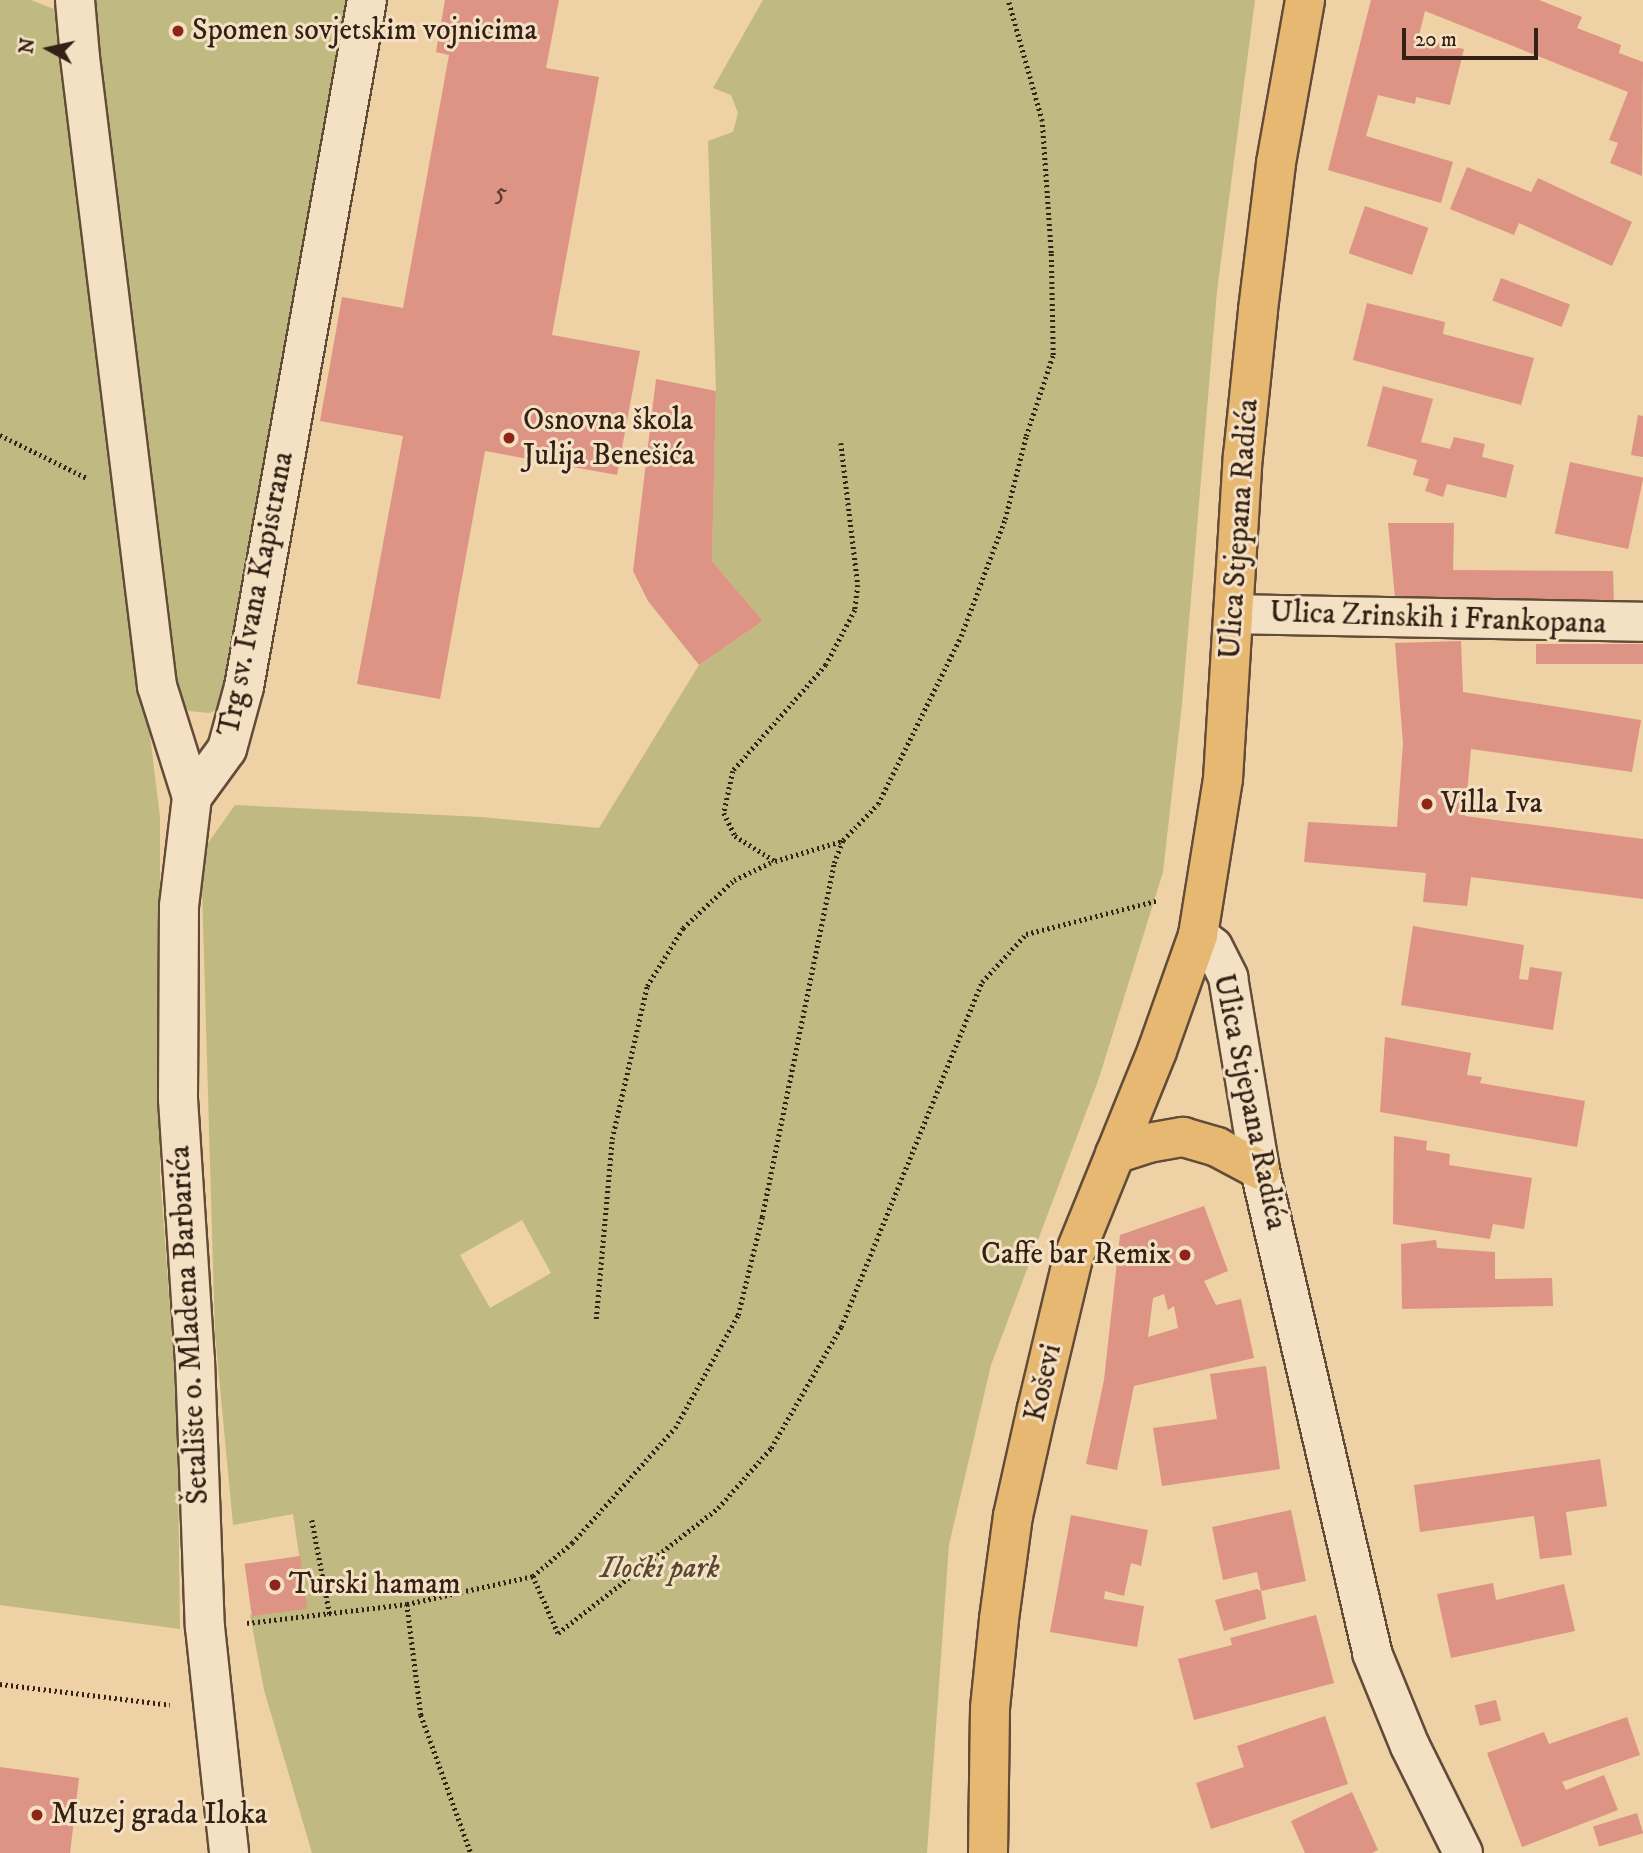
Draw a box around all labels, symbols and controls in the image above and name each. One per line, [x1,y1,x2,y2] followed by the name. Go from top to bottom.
[192,13,537,49] place label: Spomen sovjetskim vojnicima
[14,14,84,84] north arrow
[1405,14,1542,58] scale bar
[170,23,186,39] marker: Spomen sovjetskim vojnicima
[1415,27,1457,53] text: 20 m
[15,37,40,55] text: N
[495,177,507,209] house number: 5
[1213,398,1267,660] street label: Ulica Stjepana Radića
[523,403,695,474] place label: Osnovna škola Julija Benešića
[501,430,517,446] marker: Osnovna škola Julija Benešića
[212,449,302,739] street label: Trg sv. Ivana Kapistrana
[1269,595,1607,643] street label: Ulica Zrinskih i Frankopana
[1441,786,1542,822] place label: Villa Iva
[1419,796,1435,812] marker: Villa Iva
[1204,971,1294,1233] street label: Ulica Stjepana Radića
[163,1145,217,1505] street label: Šetalište o. Mladena Barbarića
[981,1237,1171,1273] place label: Caffe bar Remix
[1177,1247,1193,1263] marker: Caffe bar Remix
[1018,1341,1070,1425] street label: Koševi
[600,1551,720,1587] park label: Iločki park
[289,1567,461,1603] place label: Turski hamam
[267,1577,283,1593] marker: Turski hamam
[51,1797,268,1833] place label: Muzej grada Iloka
[29,1807,45,1823] marker: Muzej grada Iloka

